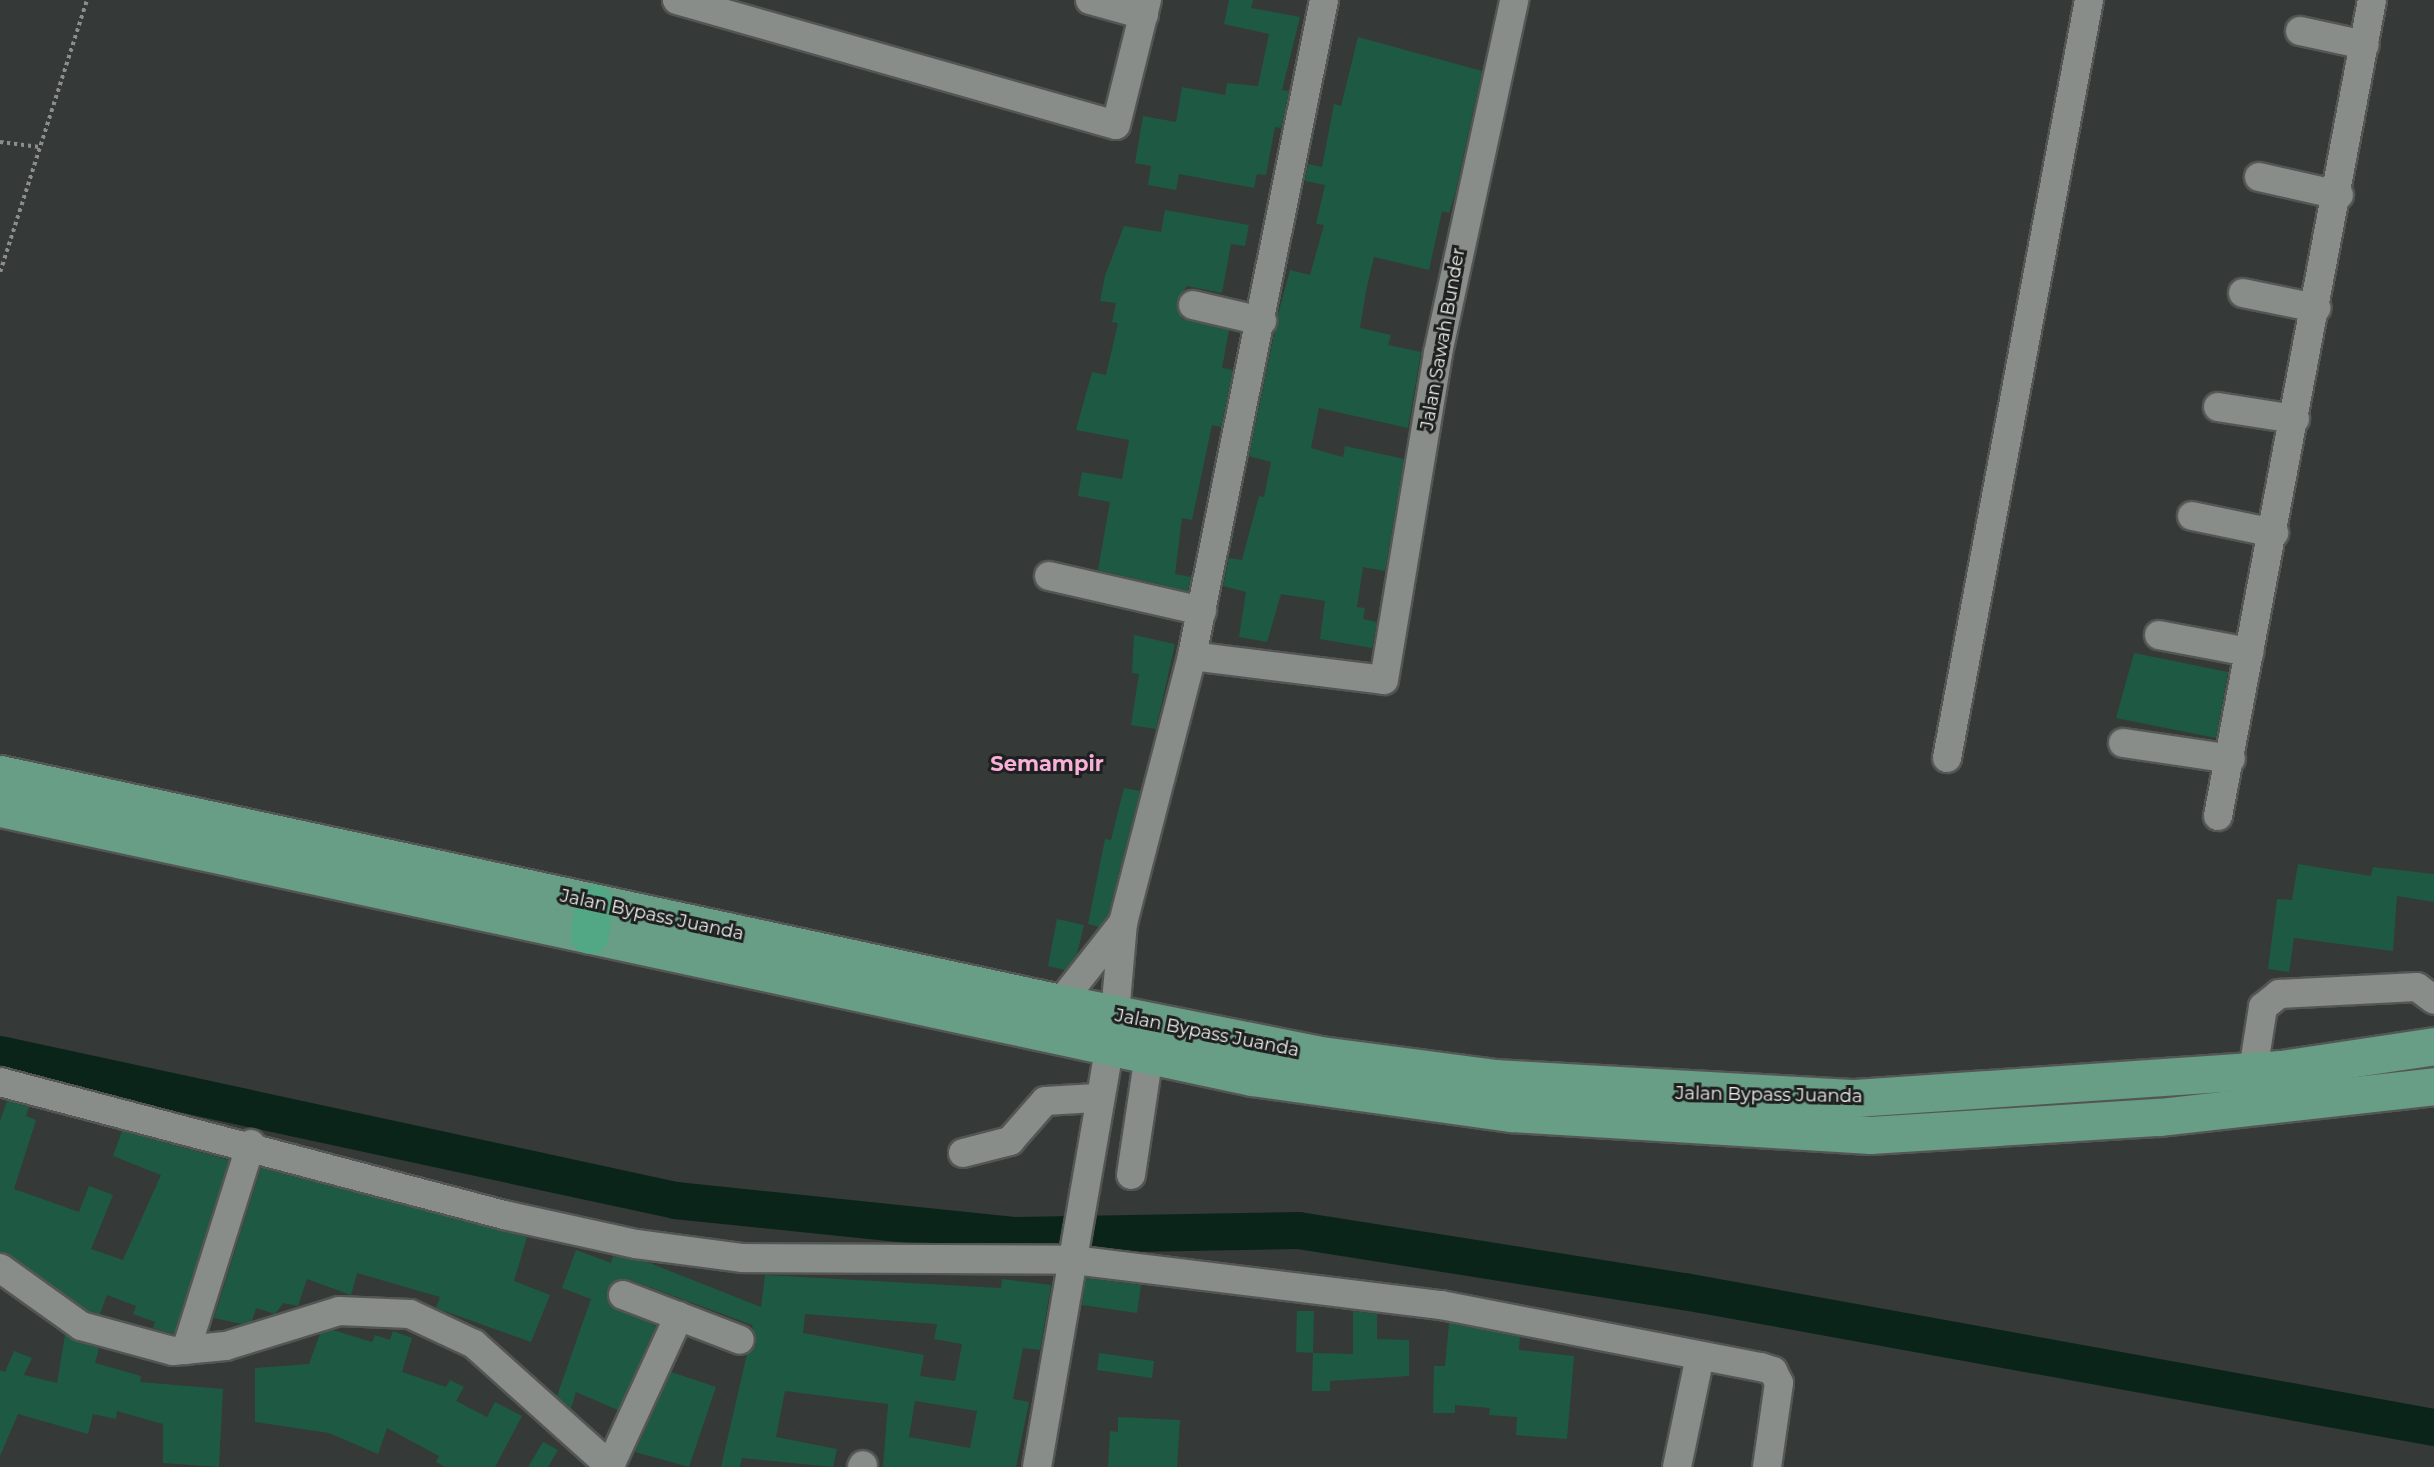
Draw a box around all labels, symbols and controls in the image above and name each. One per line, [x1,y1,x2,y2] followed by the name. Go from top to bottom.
[1416,246,1470,432] street label: Jalan Sawah Bunder
[990,751,1104,777] district label: Semampir
[558,885,746,945] street label: Jalan Bypass Juanda
[1113,1005,1301,1061] street label: Jalan Bypass Juanda
[1675,1083,1863,1107] street label: Jalan Bypass Juanda

